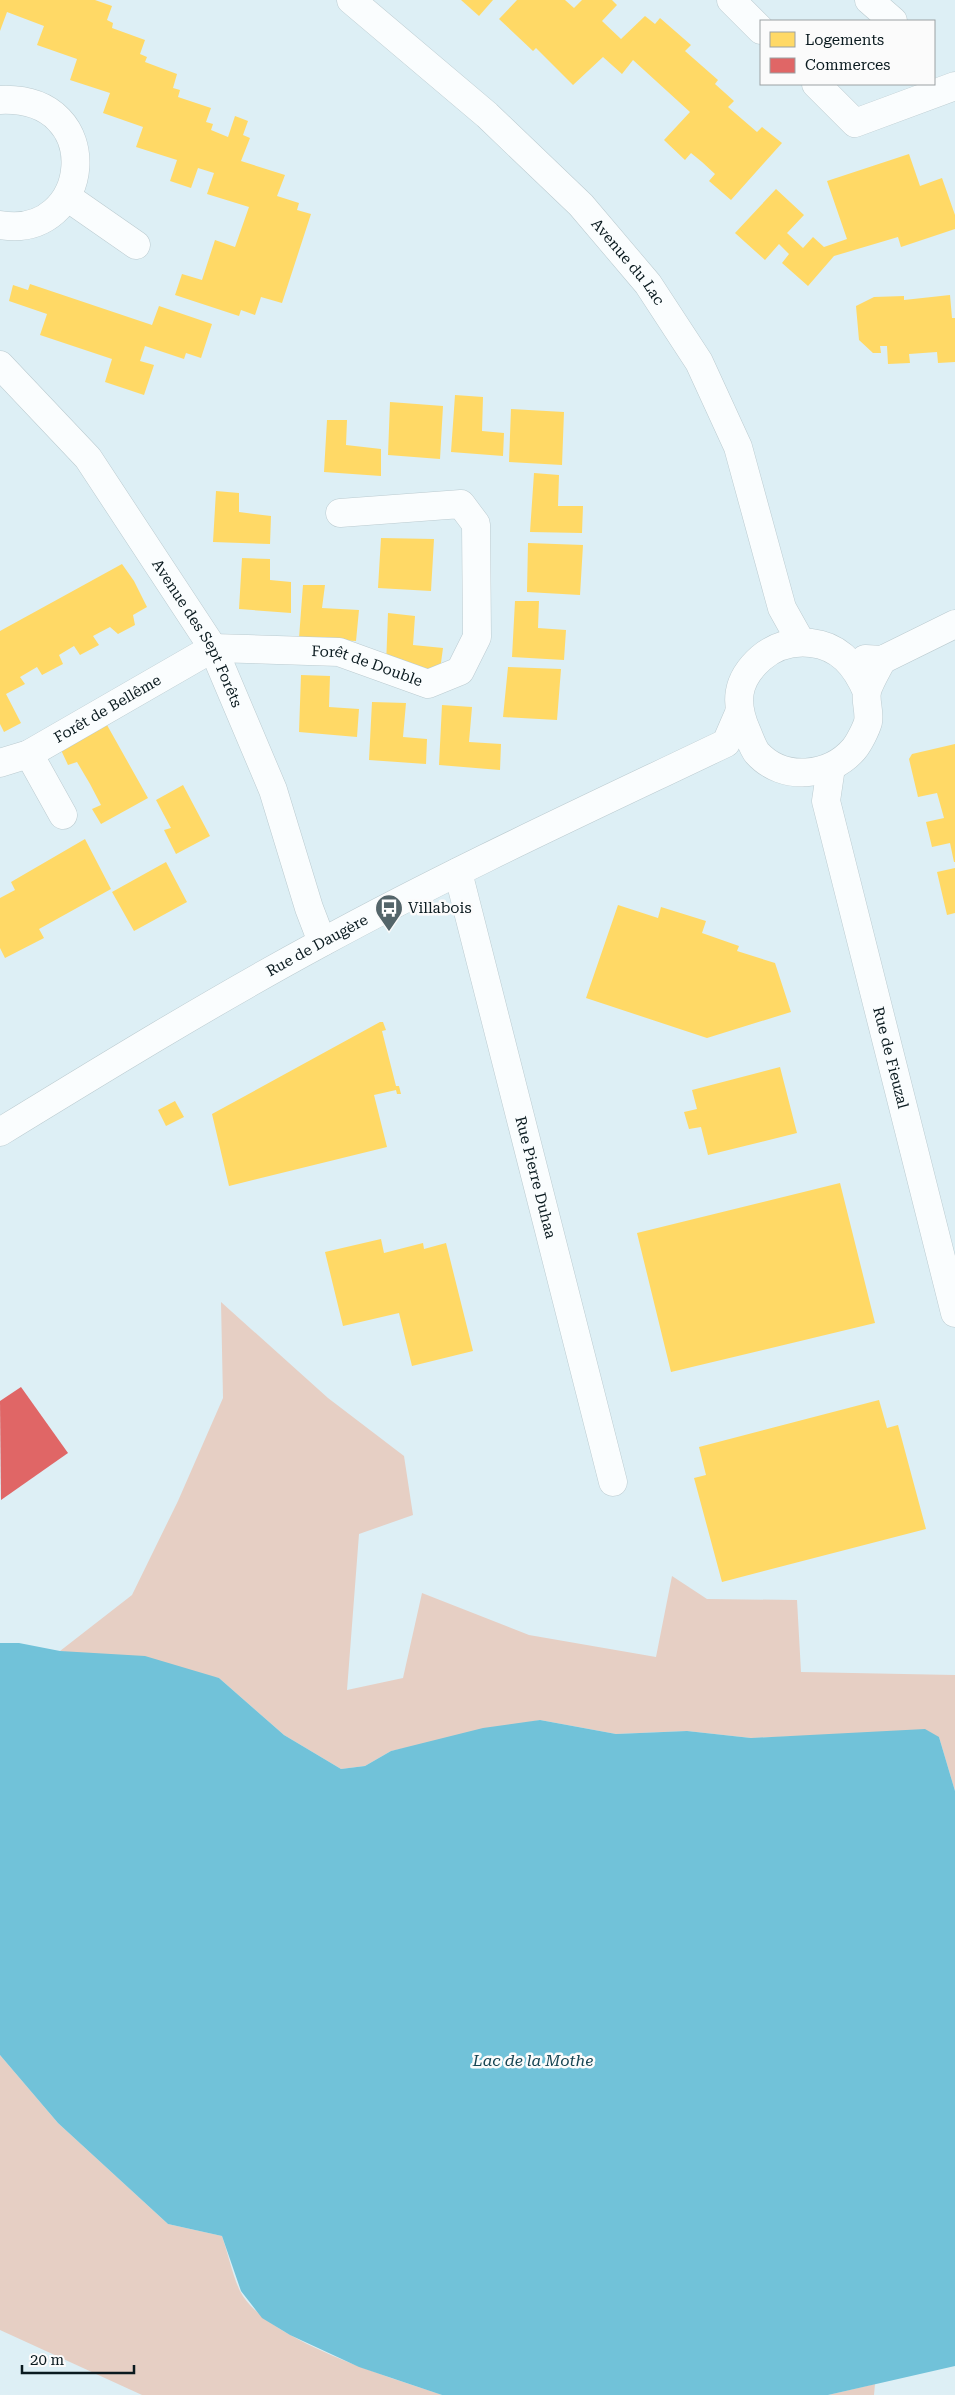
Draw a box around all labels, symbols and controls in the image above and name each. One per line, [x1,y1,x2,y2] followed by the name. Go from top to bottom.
[760,20,935,85] legend
[805,31,884,49] text: Logements
[805,56,890,74] text: Commerces
[587,215,668,308] street label: Avenue du Lac
[148,556,246,710] street label: Avenue des Sept Forêts
[311,642,425,690] street label: Forêt de Double
[51,671,164,747] street label: Forêt de Bellême
[374,893,404,932] bus stop icon: Villabois
[408,899,472,917] place label: Villabois
[263,911,371,980] street label: Rue de Daugère
[869,1005,912,1111] street label: Rue de Fieuzal
[511,1114,560,1240] street label: Rue Pierre Duhaa
[472,2051,593,2070] water label: Lac de la Mothe
[22,2342,135,2374] scale bar
[30,2351,65,2369] text: 20 m

